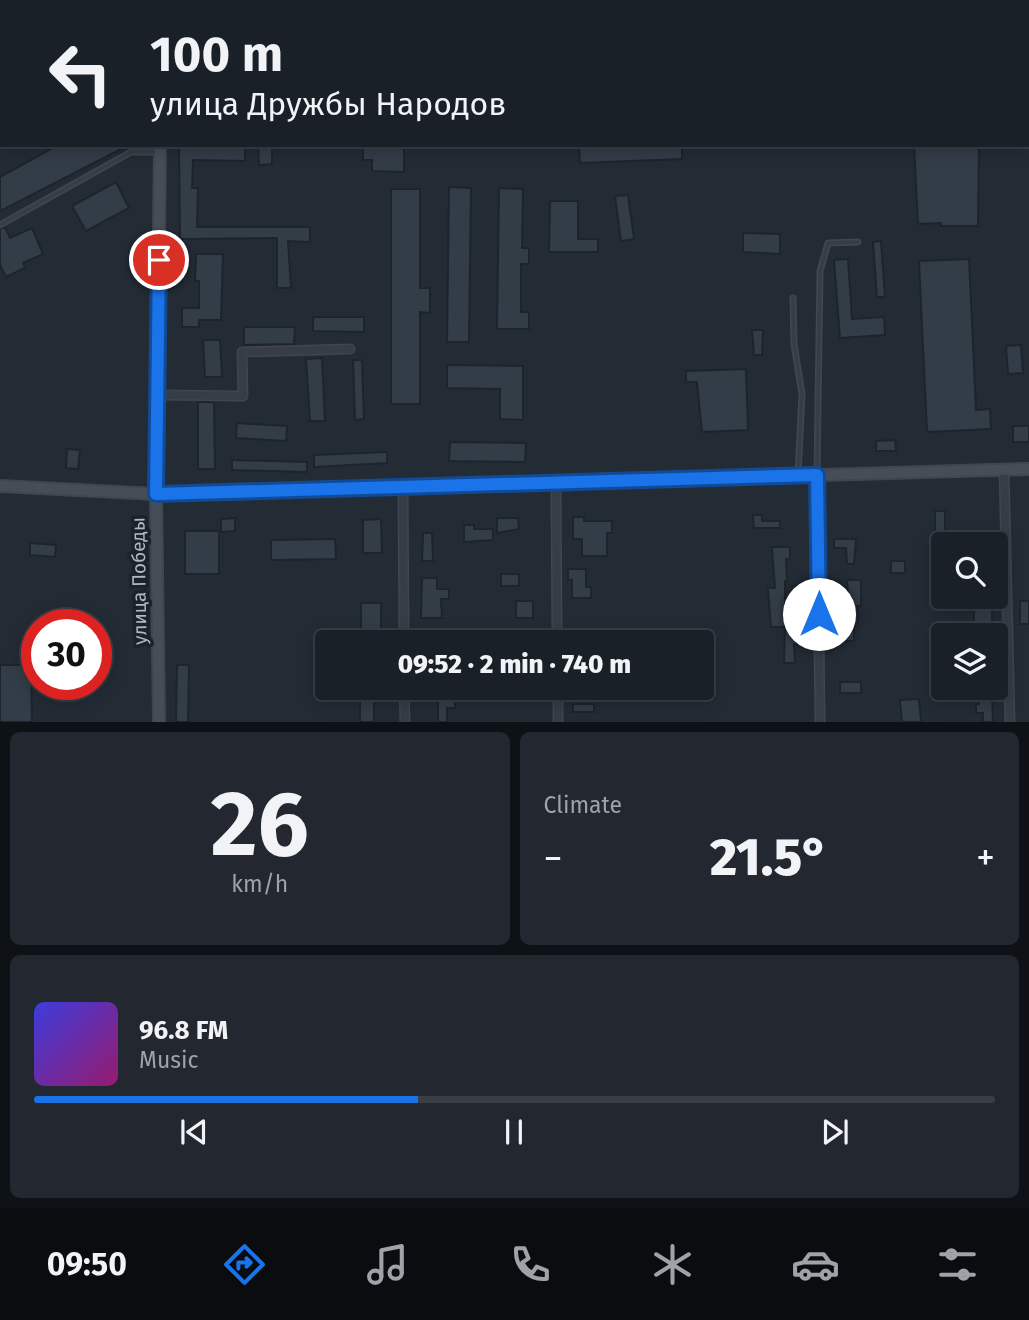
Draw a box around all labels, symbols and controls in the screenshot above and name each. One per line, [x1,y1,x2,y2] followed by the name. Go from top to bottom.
[150,25,283,84] text: 100 m
[35,28,126,119] icon: left
[150,85,506,123] text: улица Дружбы Народов
[129,230,189,290] pin
[140,241,178,279] icon: arrive
[126,517,152,645] street label: улица Победы
[931,532,1008,700] map controls
[931,532,1008,609] button: search
[782,577,856,651] position arrow
[21,609,112,700] speed limit sign: 30
[931,623,1008,700] button: layers
[398,649,631,680] text: 09:52 · 2 min · 740 m
[211,770,309,879] text: 26
[544,791,622,819] text: Climate
[710,826,829,889] text: 21.5°
[544,835,563,881] text: −
[976,835,995,881] text: +
[231,870,288,898] text: km/h
[139,1015,228,1046] text: 96.8 FM
[139,1046,199,1074] text: Music
[175,1113,213,1151] icon: previous
[495,1113,533,1151] icon: pause
[816,1113,854,1151] icon: next
[220,1240,269,1289] icon: directions
[363,1240,412,1289] icon: music
[506,1240,555,1289] icon: phone
[648,1240,697,1289] icon: climate
[791,1240,840,1289] icon: car
[933,1240,982,1289] icon: filters
[47,1245,127,1283] text: 09:50

